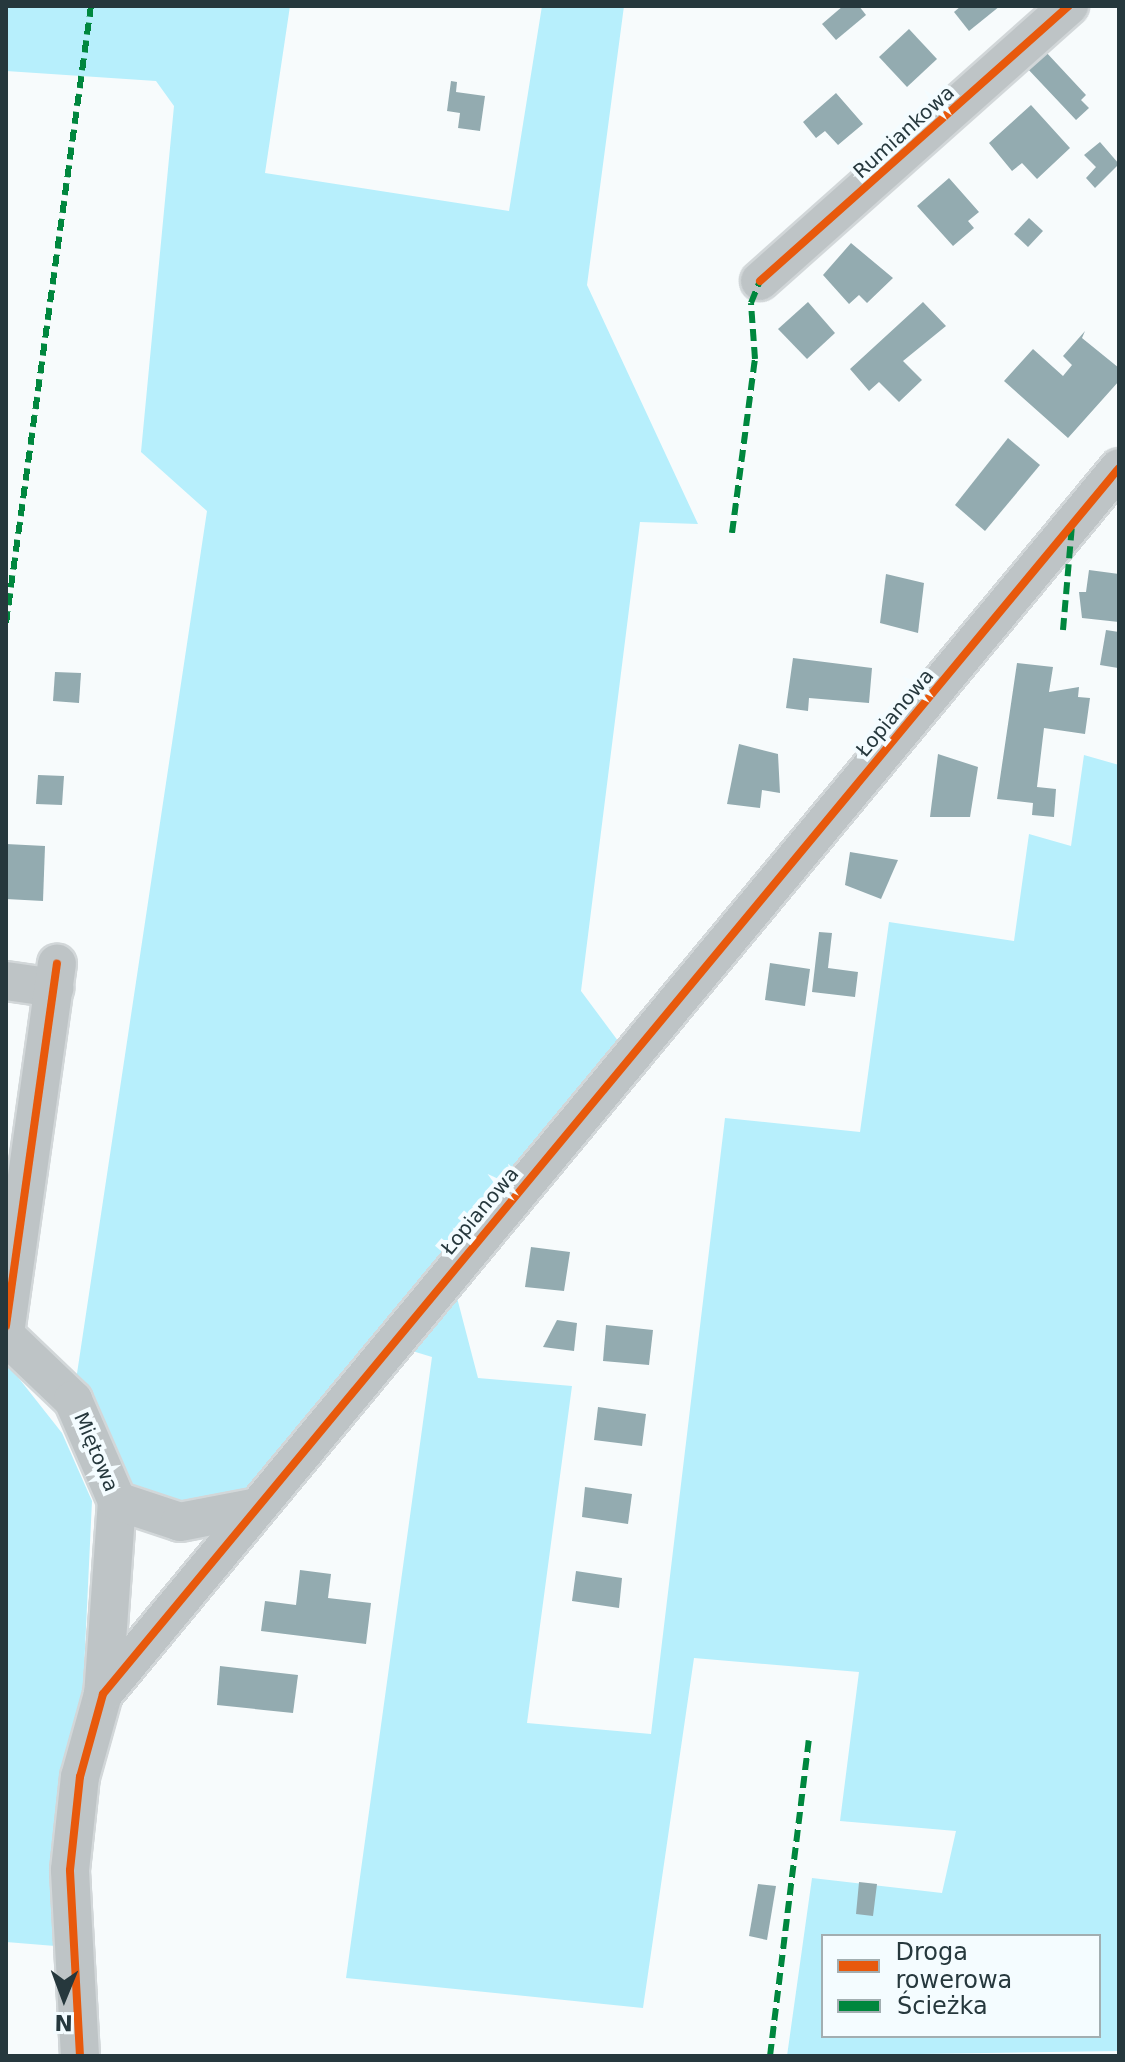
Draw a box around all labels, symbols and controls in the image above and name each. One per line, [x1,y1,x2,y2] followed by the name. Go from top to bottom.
[849,80,959,184] street label: Rumiankowa
[851,664,939,762] street label: Łopianowa
[436,1162,524,1260] street label: Łopianowa
[69,1409,123,1495] street label: Miętowa
[821,1934,1101,2038] legend
[896,1938,1012,1994] text: Droga rowerowa
[24,1958,104,2038] north arrow
[897,1992,988,2020] text: Ścieżka
[54,2010,73,2035] text: N

